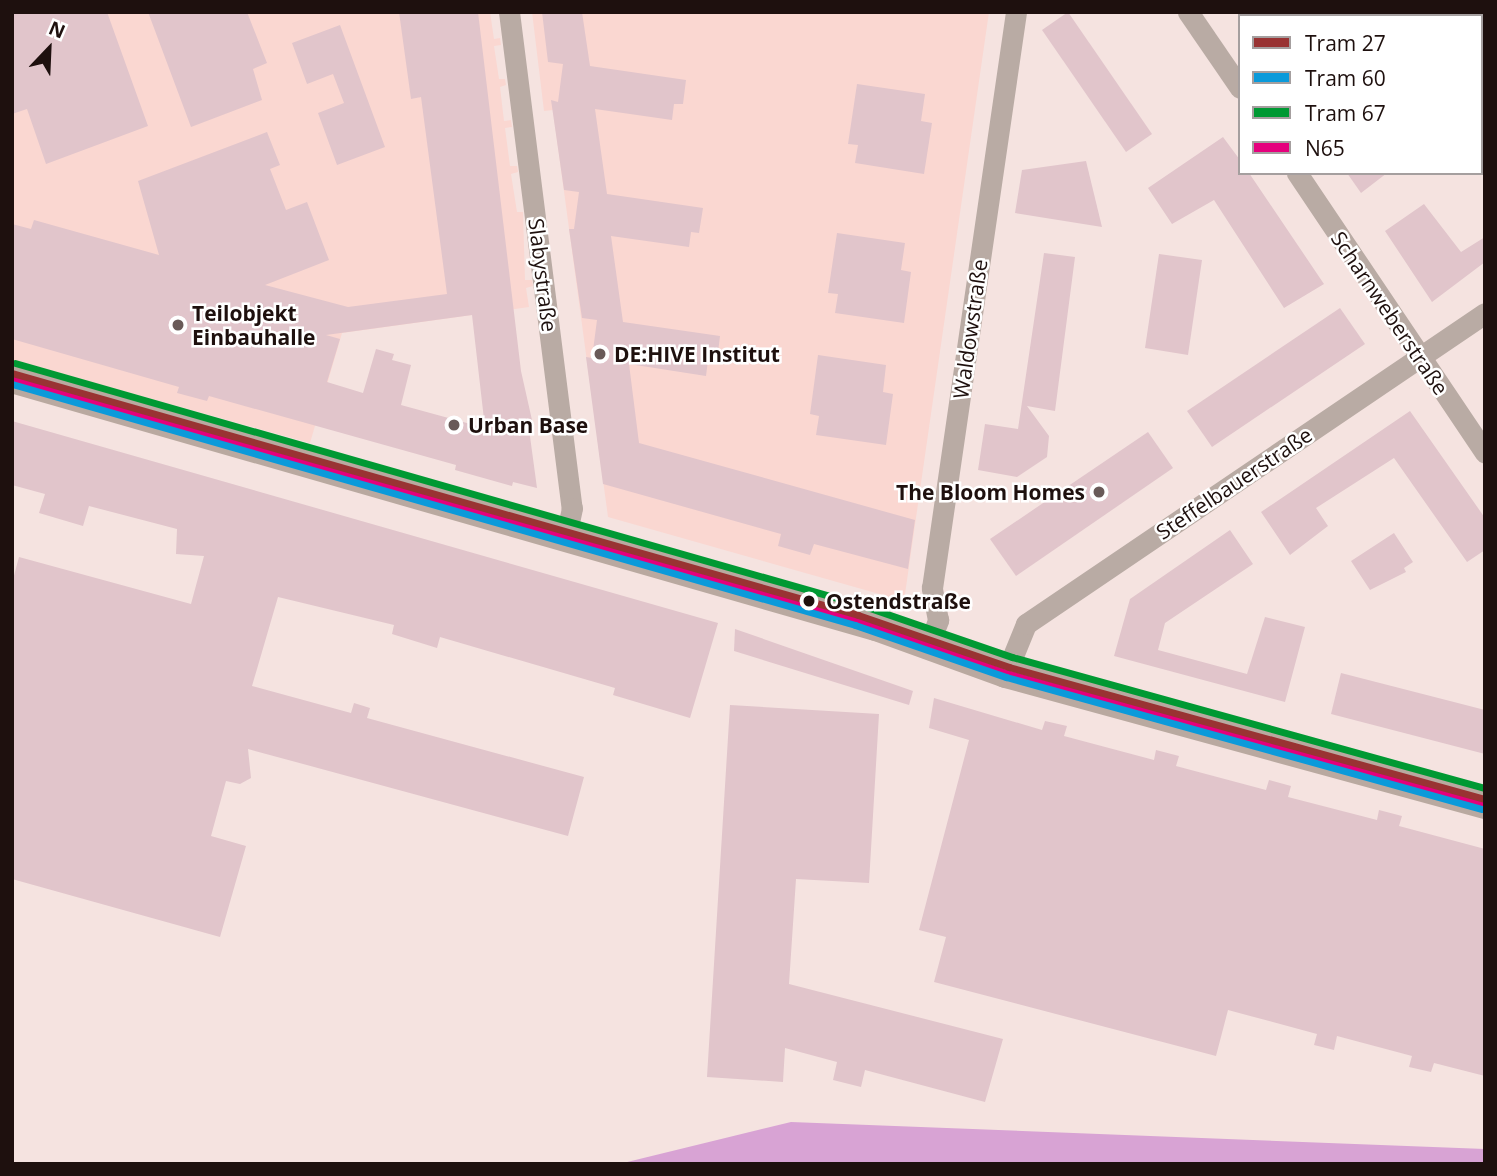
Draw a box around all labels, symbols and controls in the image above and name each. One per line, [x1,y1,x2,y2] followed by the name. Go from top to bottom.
[14,14,84,84] north arrow
[1238,14,1483,175] legend
[45,15,69,45] text: N
[1305,29,1386,57] text: Tram 27
[1305,64,1386,92] text: Tram 60
[1305,99,1386,127] text: Tram 67
[1305,134,1345,162] text: N65
[524,217,562,333] street label: Slabystraße
[1326,227,1454,399] street label: Scharnweberstraße
[948,258,992,400] street label: Waldowstraße
[192,300,315,350] place label: Teilobjekt Einbauhalle
[170,317,186,333] marker: Teilobjekt Einbauhalle
[614,341,780,367] place label: DE:HIVE Institut
[592,346,608,362] marker: DE:HIVE Institut
[468,412,588,438] place label: Urban Base
[446,417,462,433] marker: Urban Base
[1151,422,1317,544] street label: Steffelbauerstraße
[896,479,1085,505] place label: The Bloom Homes
[1091,484,1107,500] marker: The Bloom Homes
[826,588,971,614] place label: Ostendstraße
[798,590,820,612] marker: Ostendstraße

